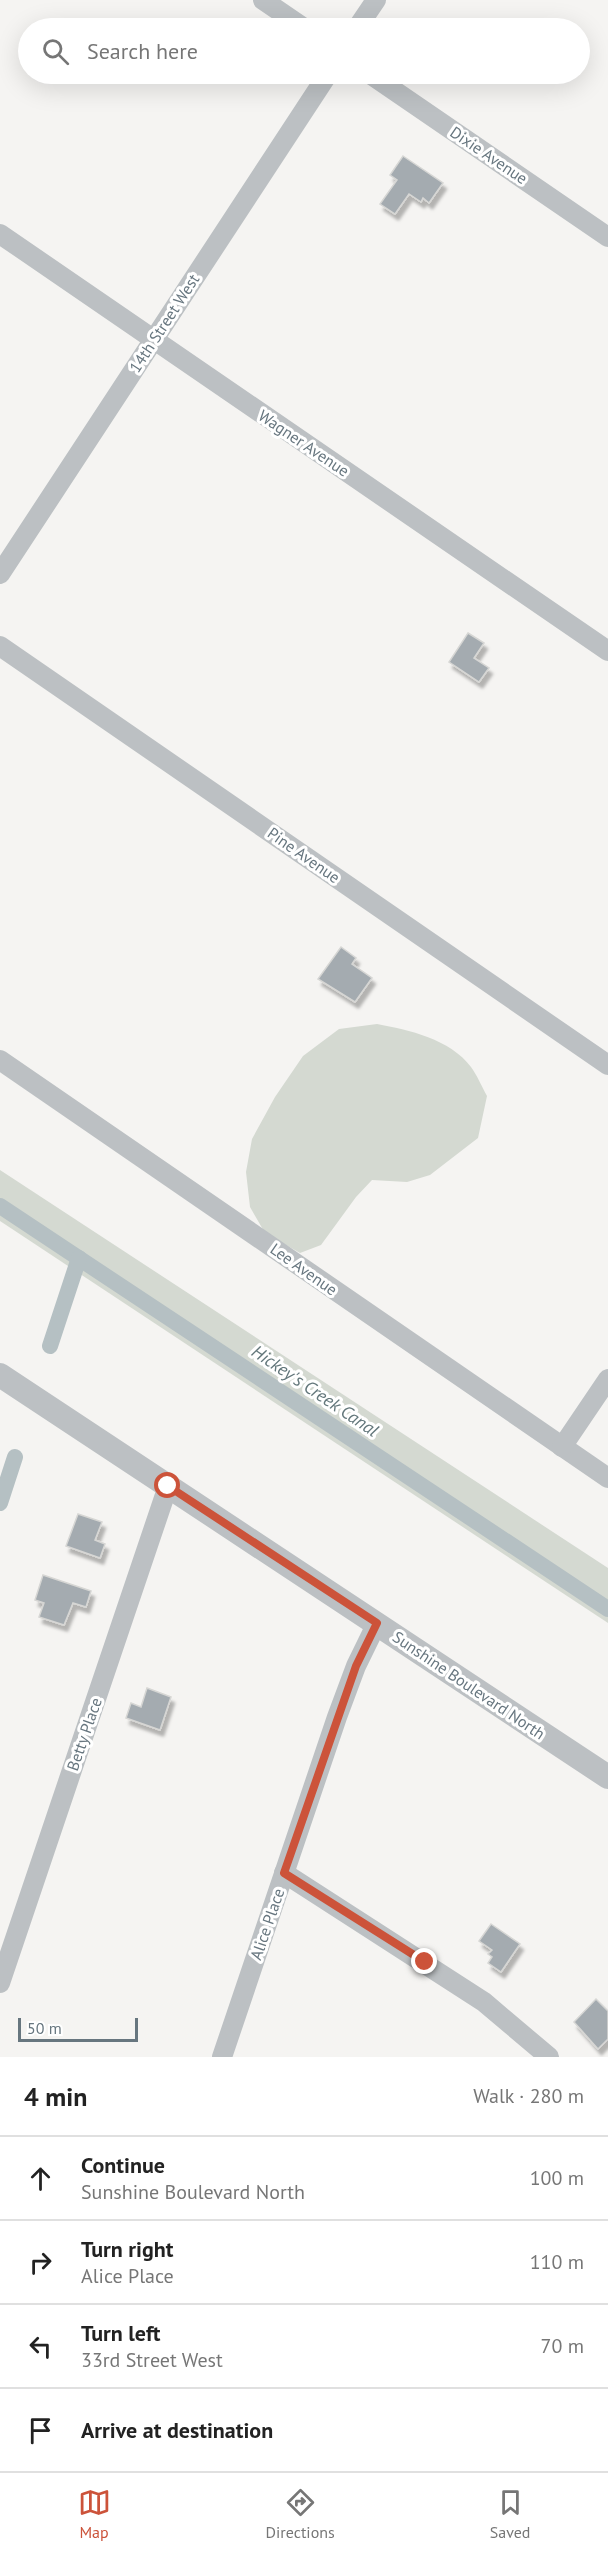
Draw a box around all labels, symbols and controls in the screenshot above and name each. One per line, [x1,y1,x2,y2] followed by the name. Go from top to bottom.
[18,18,590,84] search box
[39,35,72,68] icon: search
[87,37,198,65] text: Search here
[446,122,532,188] street label: Dixie Avenue
[125,269,204,376] street label: 14th Street West
[255,405,353,481] street label: Wagner Avenue
[264,823,344,887] street label: Pine Avenue
[267,1239,341,1299] street label: Lee Avenue
[247,1340,383,1442] water label: Hickey's Creek Canal
[154,1472,180,1498] route start
[389,1627,549,1743] street label: Sunshine Boulevard North
[62,1695,106,1773] street label: Betty Place
[245,1886,289,1962] street label: Alice Place
[411,1948,437,1974] route end
[18,2015,138,2042] scale bar
[27,2018,62,2038] text: 50 m
[24,2080,87,2113] text: 4 min
[473,2083,584,2109] text: Walk · 280 m
[81,2151,165,2179] text: Continue
[24,2162,57,2195] icon: ahead
[530,2165,584,2191] text: 100 m
[81,2179,305,2205] text: Sunshine Boulevard North
[81,2235,173,2263] text: Turn right
[24,2246,57,2279] icon: right
[530,2249,584,2275] text: 110 m
[81,2263,174,2289] text: Alice Place
[81,2319,161,2347] text: Turn left
[24,2330,57,2363] icon: left
[541,2333,584,2359] text: 70 m
[81,2347,223,2373] text: 33rd Street West
[24,2414,57,2447] icon: arrive
[81,2416,273,2444] text: Arrive at destination
[78,2486,111,2542] tab: Map
[266,2486,335,2542] tab: Directions
[490,2486,530,2542] tab: Saved

